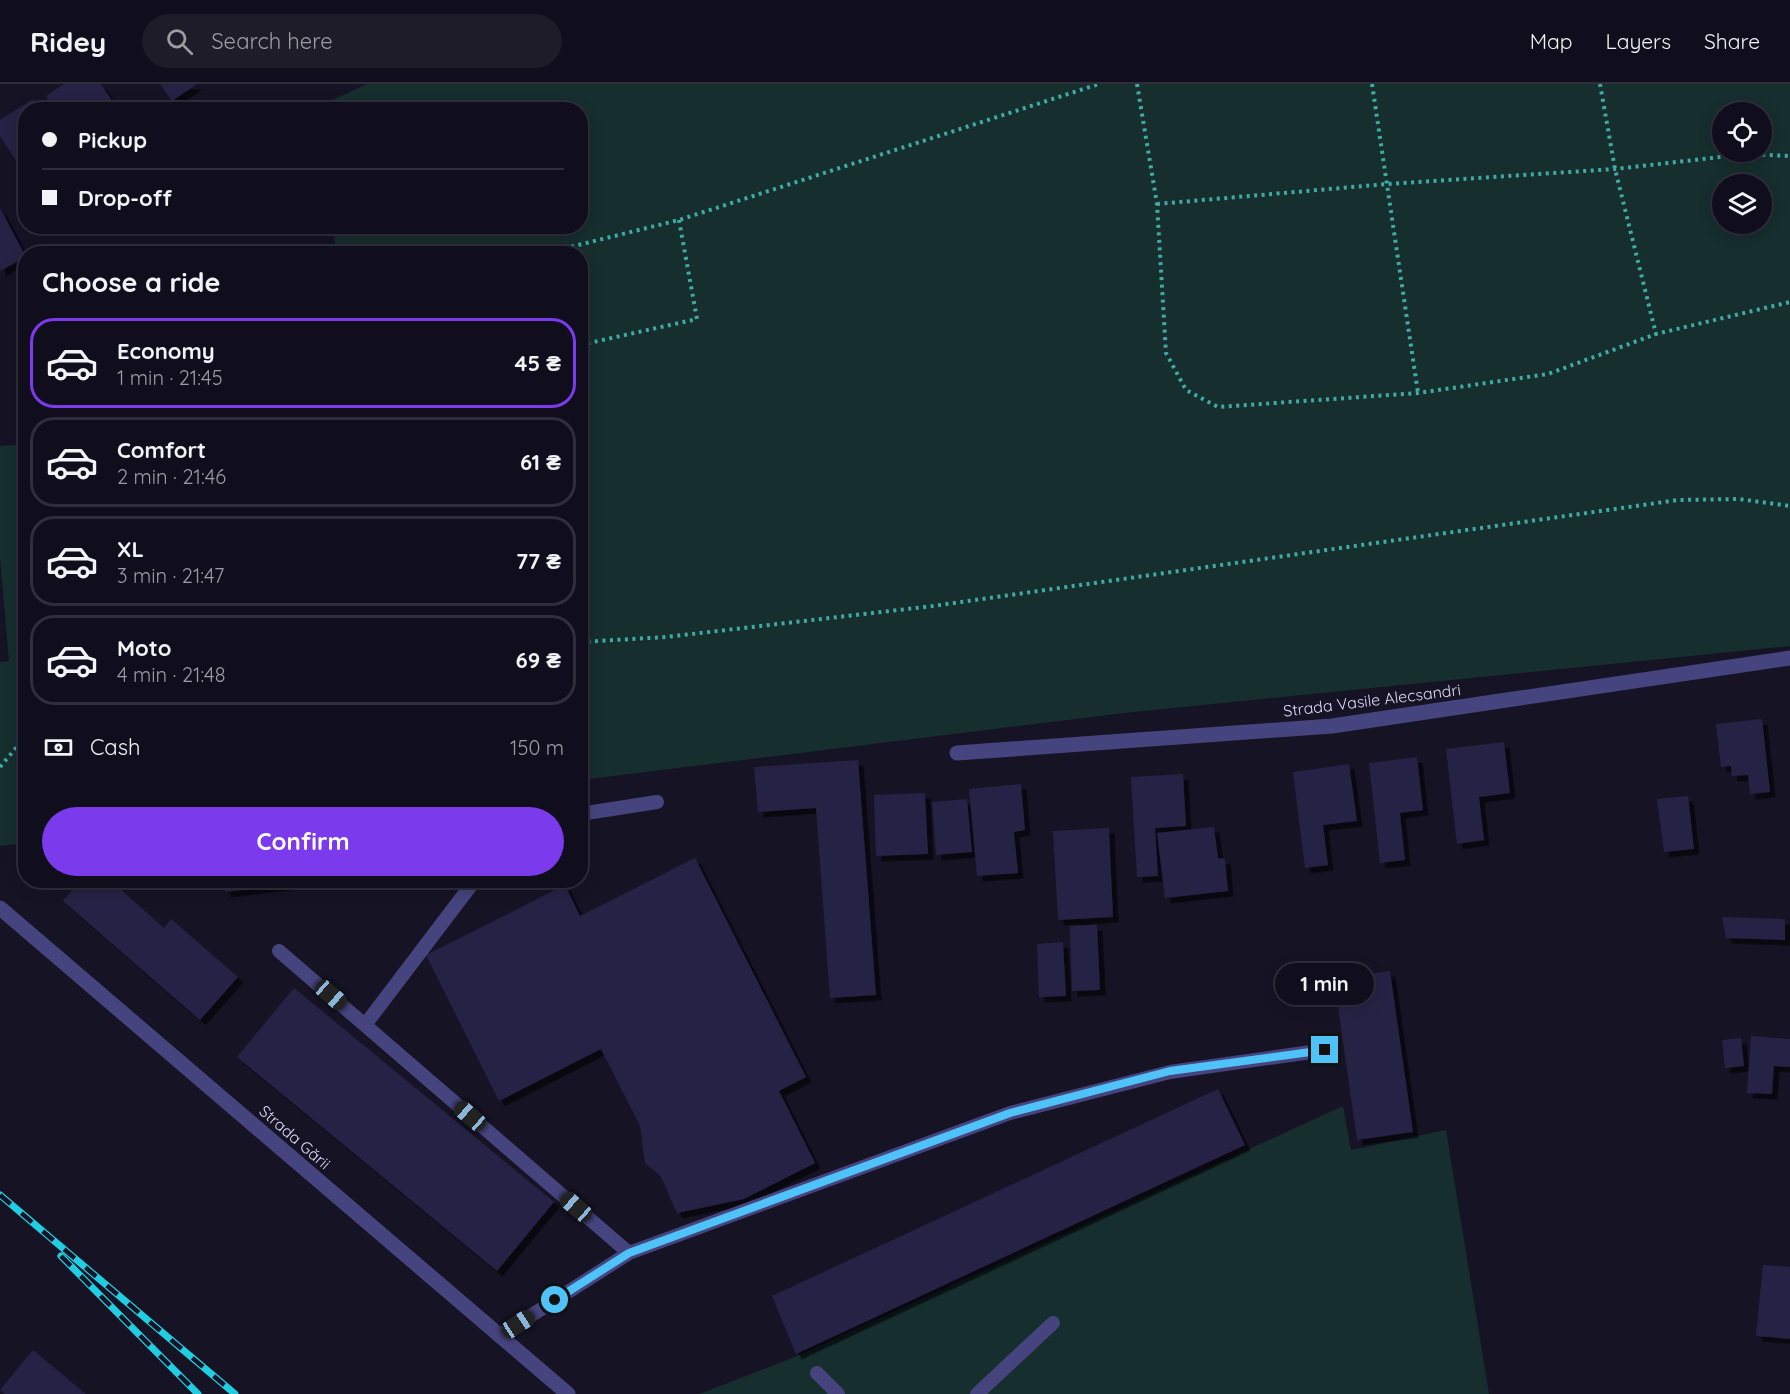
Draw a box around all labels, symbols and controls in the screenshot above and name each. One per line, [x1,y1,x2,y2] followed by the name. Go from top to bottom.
[142,14,562,68] search box
[30,24,106,59] text: Ridey
[163,25,196,58] icon: search
[211,27,333,55] text: Search here
[1530,28,1573,54] text: Map
[1606,28,1671,54] text: Layers
[1704,28,1760,54] text: Share
[1712,102,1772,234] map controls
[1712,102,1772,162] button: locate
[78,126,147,154] text: Pickup
[1712,174,1772,234] button: layers
[78,184,172,212] text: Drop-off
[42,265,220,299] text: Choose a ride
[45,336,99,390] icon: car
[117,337,215,365] text: Economy
[515,349,561,377] text: 45 ₴
[117,365,223,390] text: 1 min · 21:45
[45,435,99,489] icon: car
[117,436,206,464] text: Comfort
[520,448,561,476] text: 61 ₴
[117,464,226,489] text: 2 min · 21:46
[45,534,99,588] icon: car
[117,535,144,563] text: XL
[516,547,561,575] text: 77 ₴
[117,563,224,588] text: 3 min · 21:47
[45,633,99,687] icon: car
[117,634,171,662] text: Moto
[516,646,561,674] text: 69 ₴
[117,662,225,687] text: 4 min · 21:48
[1282,679,1462,721] street label: Strada Vasile Alecsandri
[42,731,75,764] icon: cash
[90,733,141,761] text: Cash
[510,735,564,760] text: 150 m
[42,807,564,876] button: Confirm
[1276,963,1374,1005] callout: 1 min
[1300,971,1349,996] text: 1 min
[312,976,350,1014] car
[1311,1036,1338,1063] route end
[451,1097,489,1135] car
[255,1101,335,1173] street label: Strada Gării
[557,1188,595,1226] car
[541,1286,568,1313] route start
[498,1307,538,1341] car

